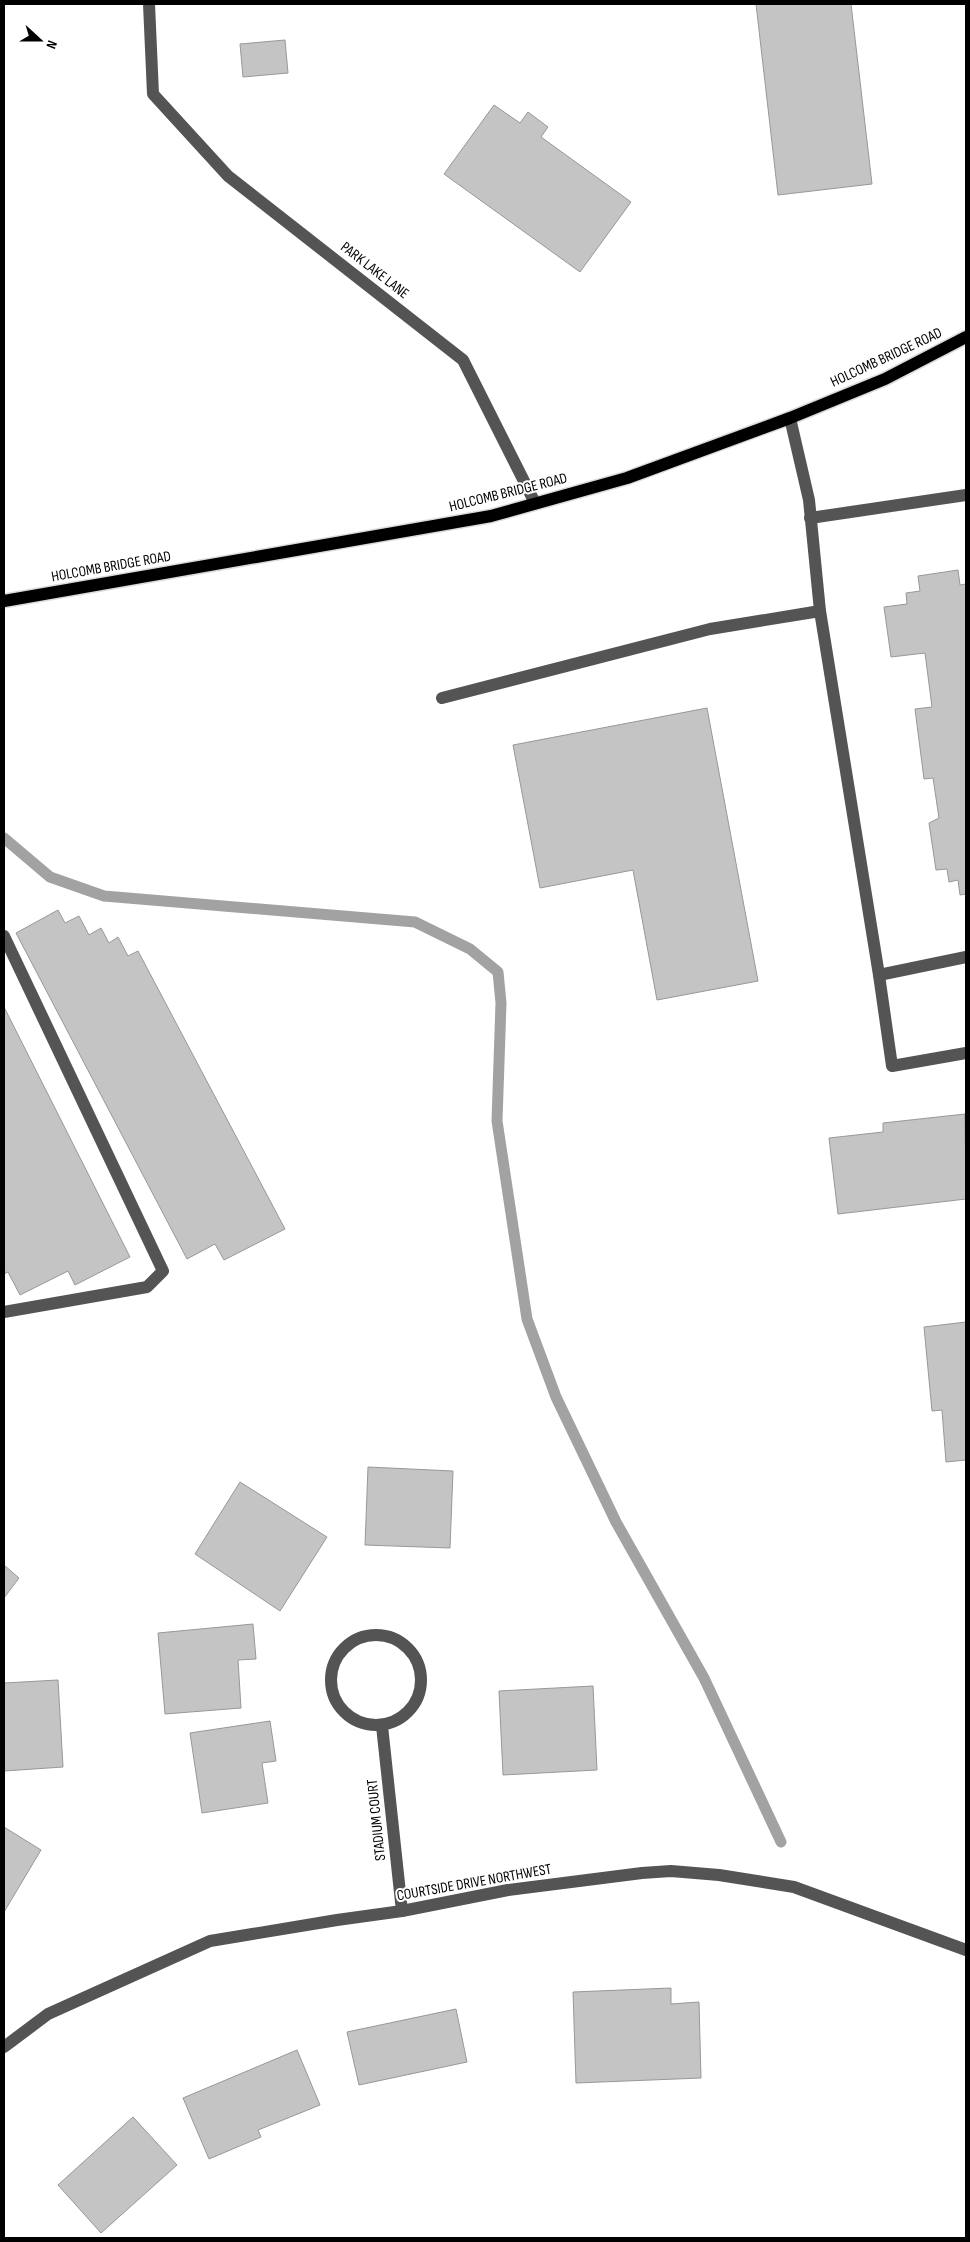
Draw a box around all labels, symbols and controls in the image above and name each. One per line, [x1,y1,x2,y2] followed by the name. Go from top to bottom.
[15,15,65,65] north arrow
[42,38,61,51] text: N
[337,238,413,303] street label: PARK LAKE LANE
[827,323,945,392] street label: HOLCOMB BRIDGE ROAD
[447,469,569,516] street label: HOLCOMB BRIDGE ROAD
[50,547,172,586] street label: HOLCOMB BRIDGE ROAD
[363,1778,390,1862] street label: STADIUM COURT
[395,1860,553,1905] street label: COURTSIDE DRIVE NORTHWEST

